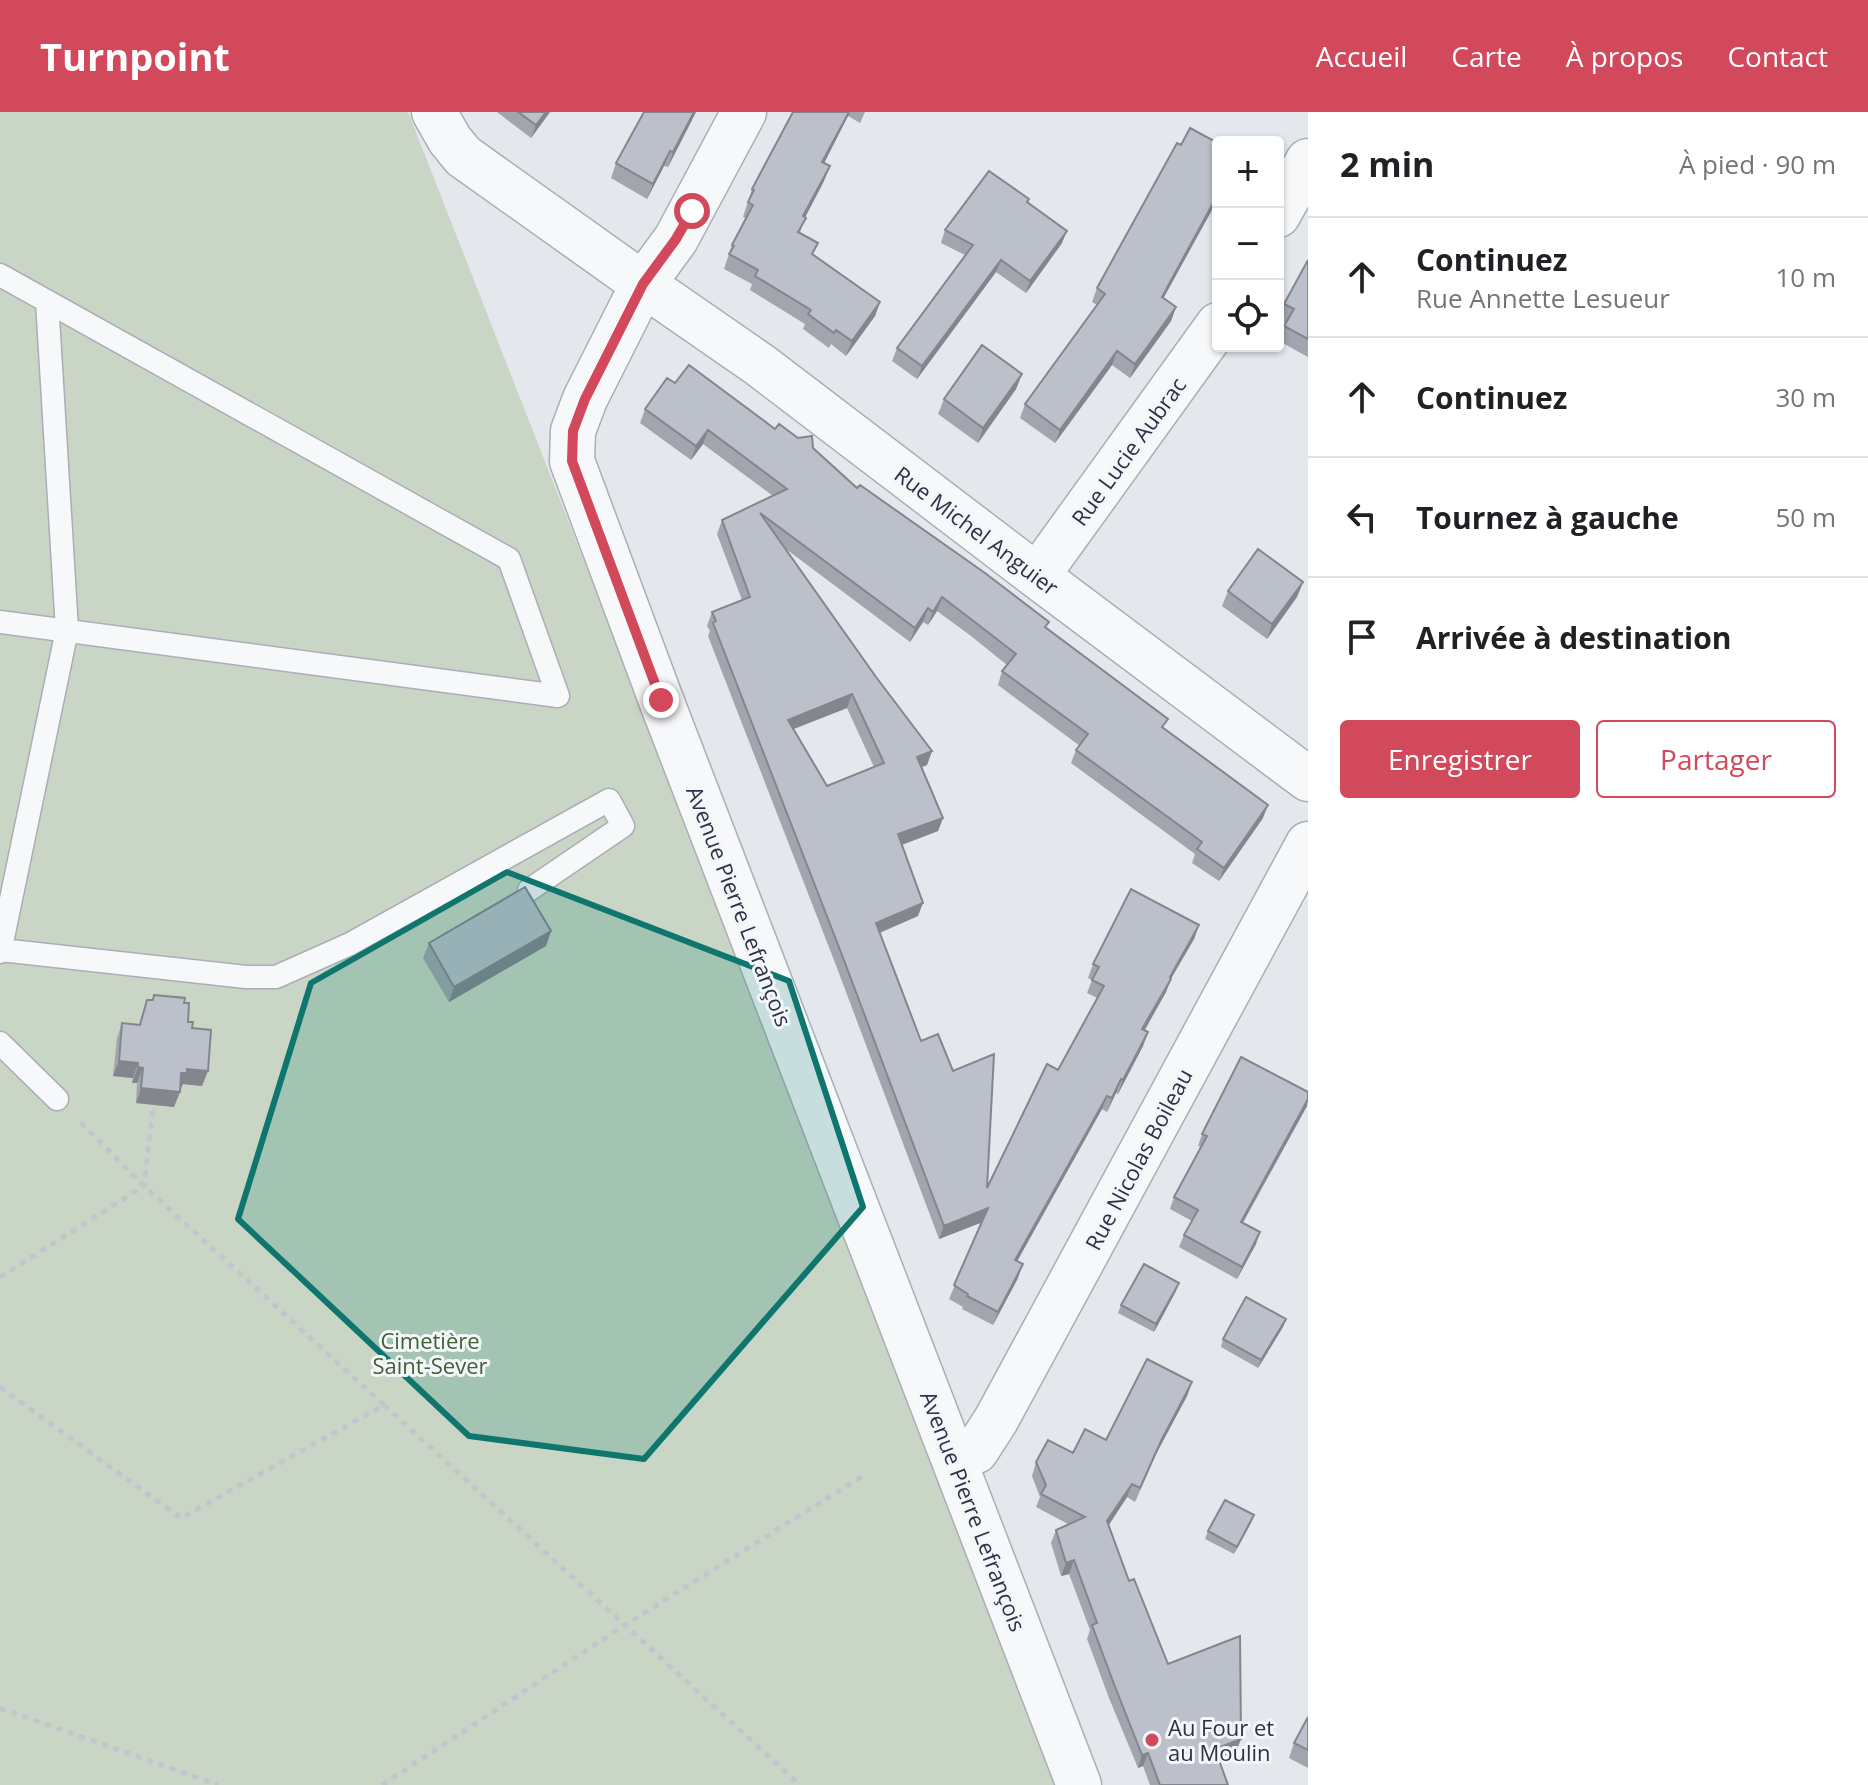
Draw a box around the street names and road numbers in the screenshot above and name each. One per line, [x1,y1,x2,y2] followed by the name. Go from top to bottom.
[1064,371,1192,531] street label: Rue Lucie Aubrac
[889,458,1065,602] street label: Rue Michel Anguier
[680,781,800,1031] street label: Avenue Pierre Lefrançois
[1077,1063,1199,1255] street label: Rue Nicolas Boileau
[914,1386,1034,1636] street label: Avenue Pierre Lefrançois

